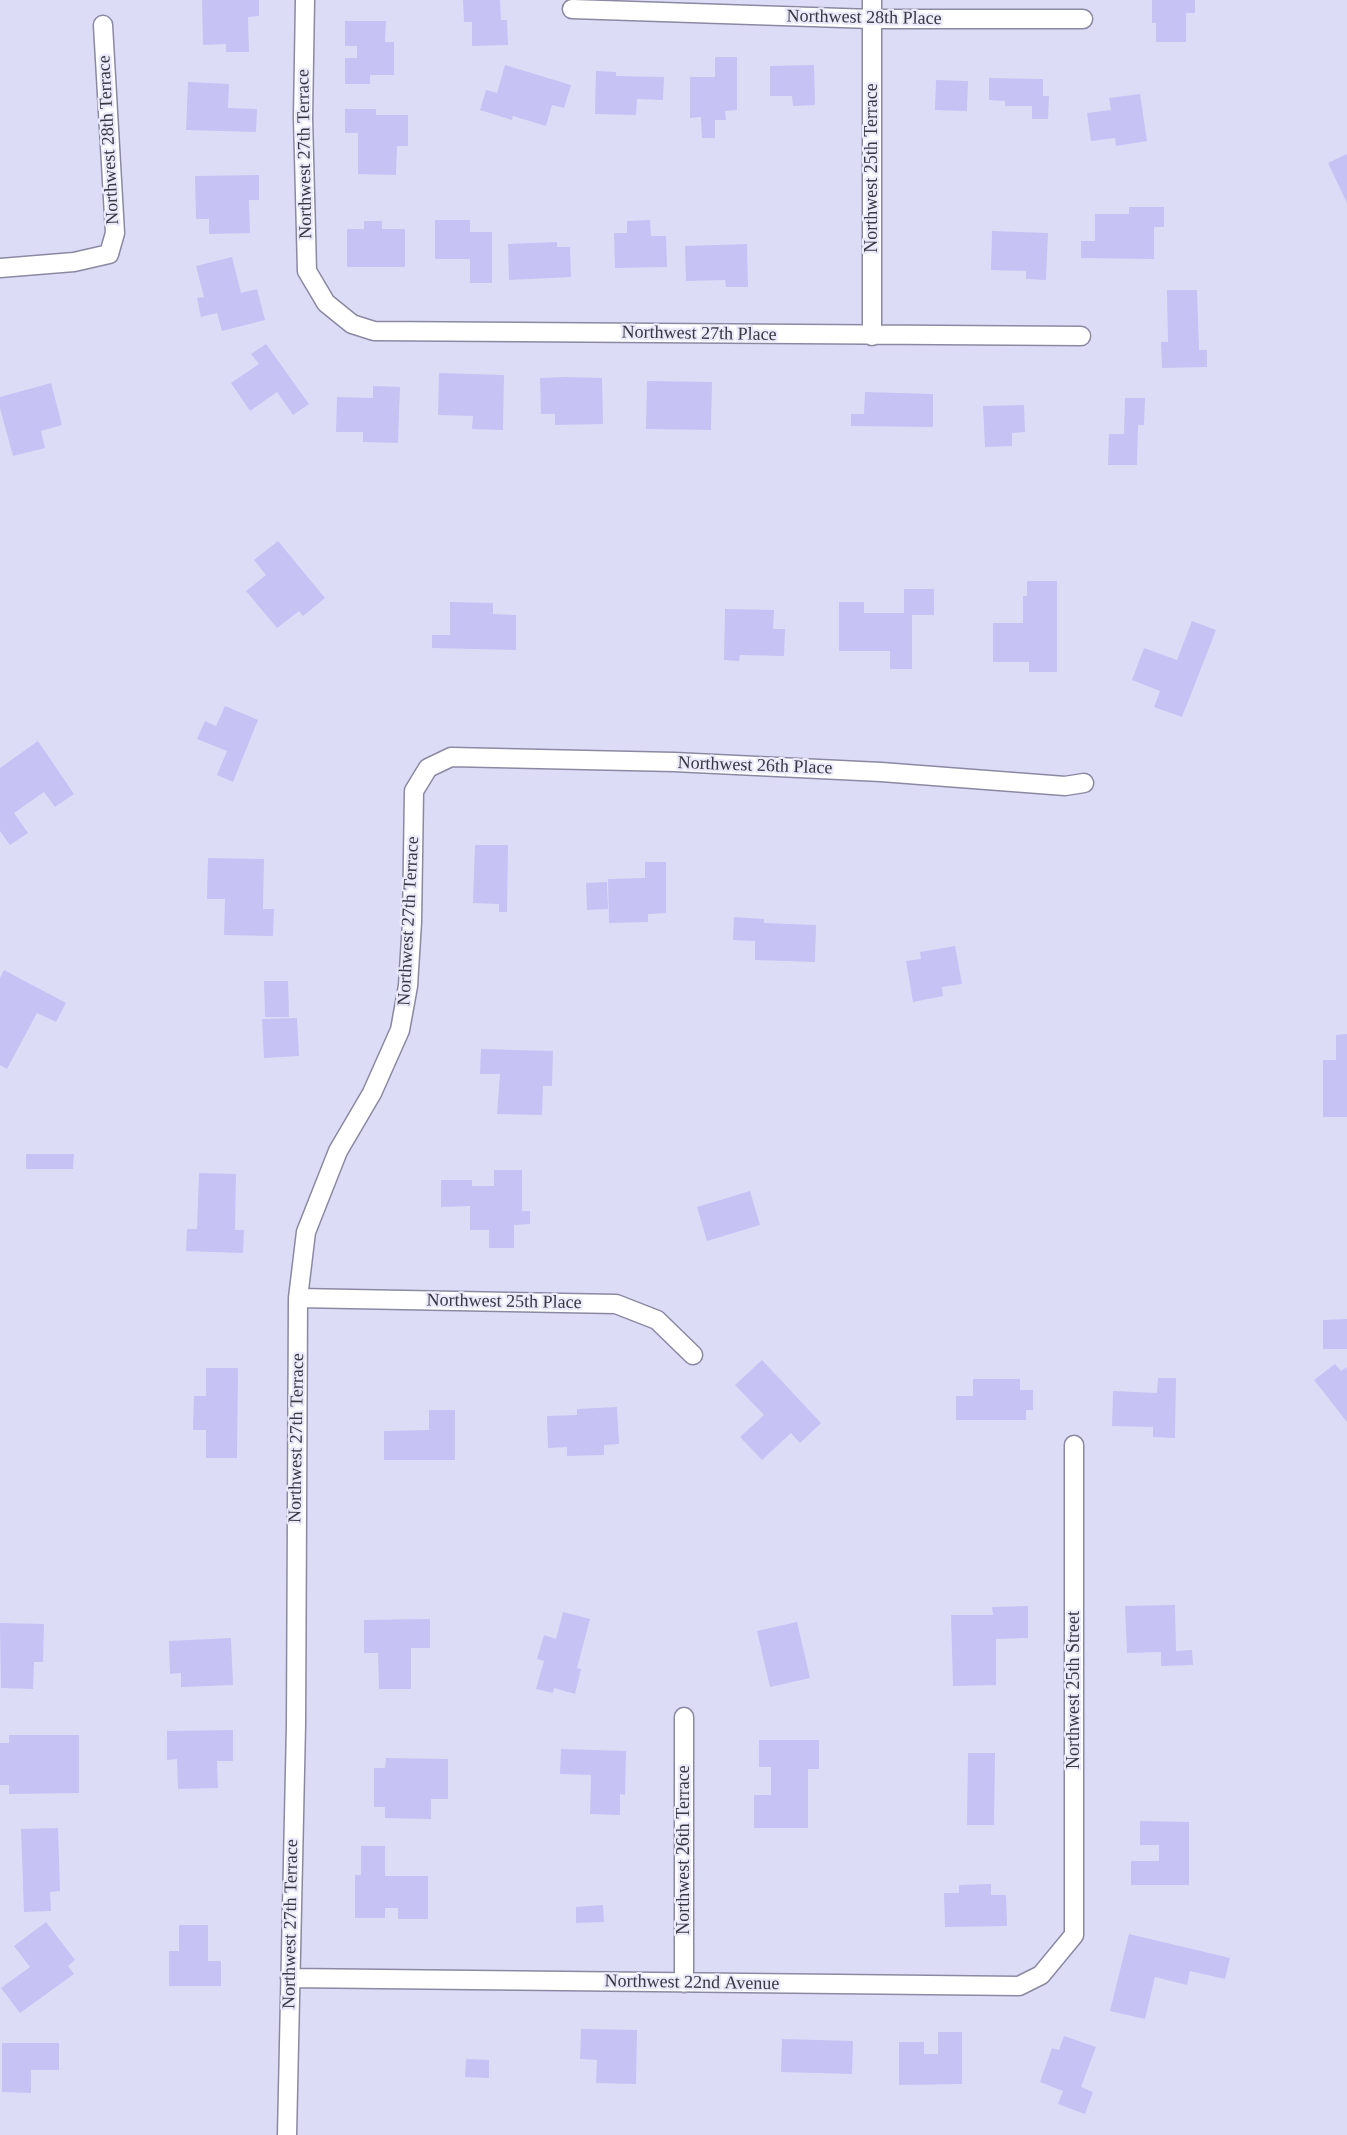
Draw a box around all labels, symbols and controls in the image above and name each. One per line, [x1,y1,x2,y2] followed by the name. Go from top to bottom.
[786,6,942,30] street label: Northwest 28th Place
[94,55,124,225] street label: Northwest 28th Terrace
[293,69,317,239] street label: Northwest 27th Terrace
[861,83,883,253] street label: Northwest 25th Terrace
[621,322,777,346] street label: Northwest 27th Place
[677,753,833,779] street label: Northwest 26th Place
[394,836,424,1006] street label: Northwest 27th Terrace
[426,1290,582,1314] street label: Northwest 25th Place
[285,1353,309,1523] street label: Northwest 27th Terrace
[1063,1611,1085,1769] street label: Northwest 25th Street
[673,1765,695,1935] street label: Northwest 26th Terrace
[279,1839,303,2009] street label: Northwest 27th Terrace
[605,1971,779,1995] street label: Northwest 22nd Avenue

